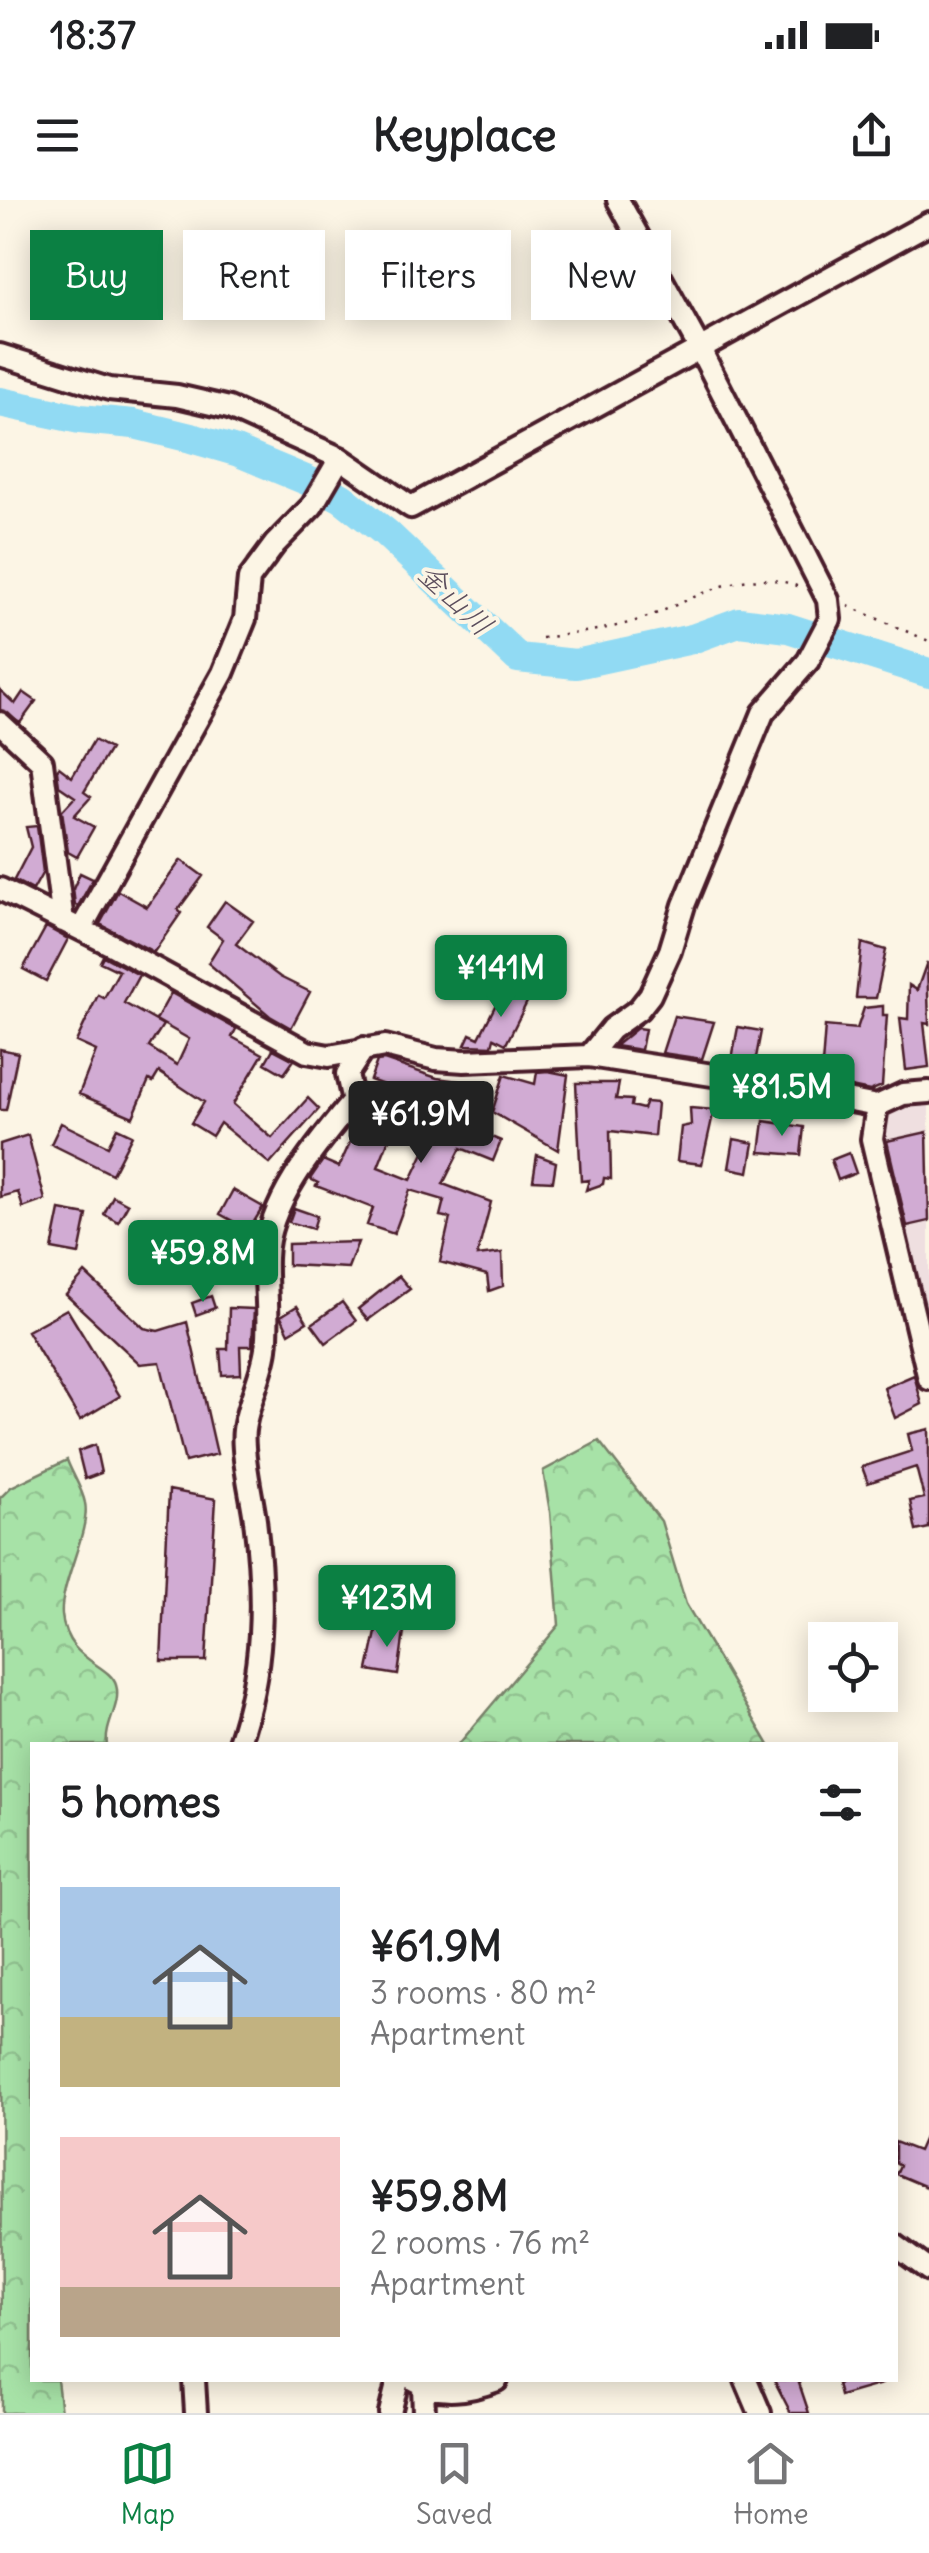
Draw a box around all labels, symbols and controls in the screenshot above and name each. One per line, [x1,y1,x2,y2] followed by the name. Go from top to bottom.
[50,12,136,59] text: 18:37
[372,107,557,163] text: Keyplace
[30,108,85,163] icon: menu
[844,108,899,163] icon: share
[30,230,163,320] chip: Buy
[183,230,325,320] chip: Rent
[345,230,511,320] chip: Filters
[531,230,671,320] chip: New
[410,554,502,644] water label: 金山川
[431,935,571,1020] pin: ¥141M
[457,947,545,988] text: ¥141M
[701,1054,863,1139] pin: ¥81.5M
[732,1066,832,1107] text: ¥81.5M
[340,1081,502,1166] pin: ¥61.9M
[371,1093,471,1134] text: ¥61.9M
[122,1220,284,1305] pin: ¥59.8M
[150,1232,256,1273] text: ¥59.8M
[317,1565,457,1650] pin: ¥123M
[340,1577,434,1618] text: ¥123M
[808,1622,898,1712] map controls
[808,1622,898,1712] button: locate
[813,1775,868,1830] icon: filters
[60,1776,221,1828] text: 5 homes
[370,1920,502,1972] text: ¥61.9M
[140,1927,260,2047] icon: home
[370,1972,597,2013] text: 3 rooms · 80 m²
[370,2013,525,2054] text: Apartment
[370,2170,509,2222] text: ¥59.8M
[140,2177,260,2297] icon: home
[370,2222,590,2263] text: 2 rooms · 76 m²
[370,2263,525,2304] text: Apartment
[120,2436,175,2532] tab: Map
[416,2436,493,2532] tab: Saved
[733,2436,809,2532] tab: Home

